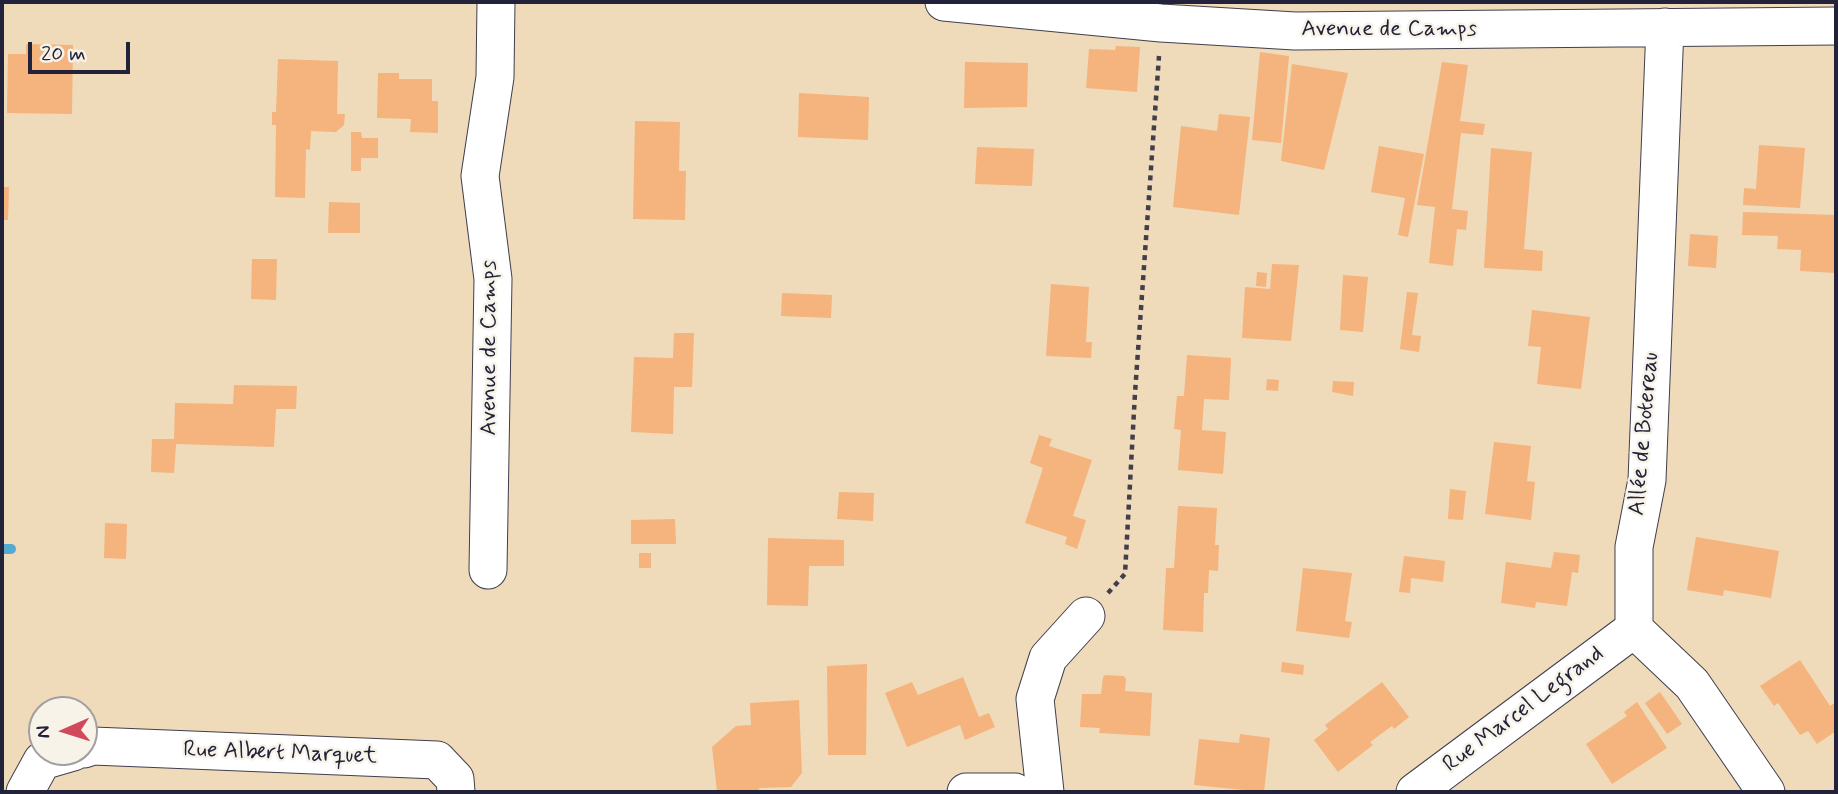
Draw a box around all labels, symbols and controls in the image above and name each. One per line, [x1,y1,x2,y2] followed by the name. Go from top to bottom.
[1301,16,1477,44] street label: Avenue de Camps
[32,28,133,72] scale bar
[41,40,86,68] text: 20 m
[476,260,504,436] street label: Avenue de Camps
[1624,351,1666,517] street label: Allée de Botereau
[1438,641,1610,779] street label: Rue Marcel Legrand
[28,696,98,766] north arrow
[31,725,56,739] text: N
[183,737,377,771] street label: Rue Albert Marquet

